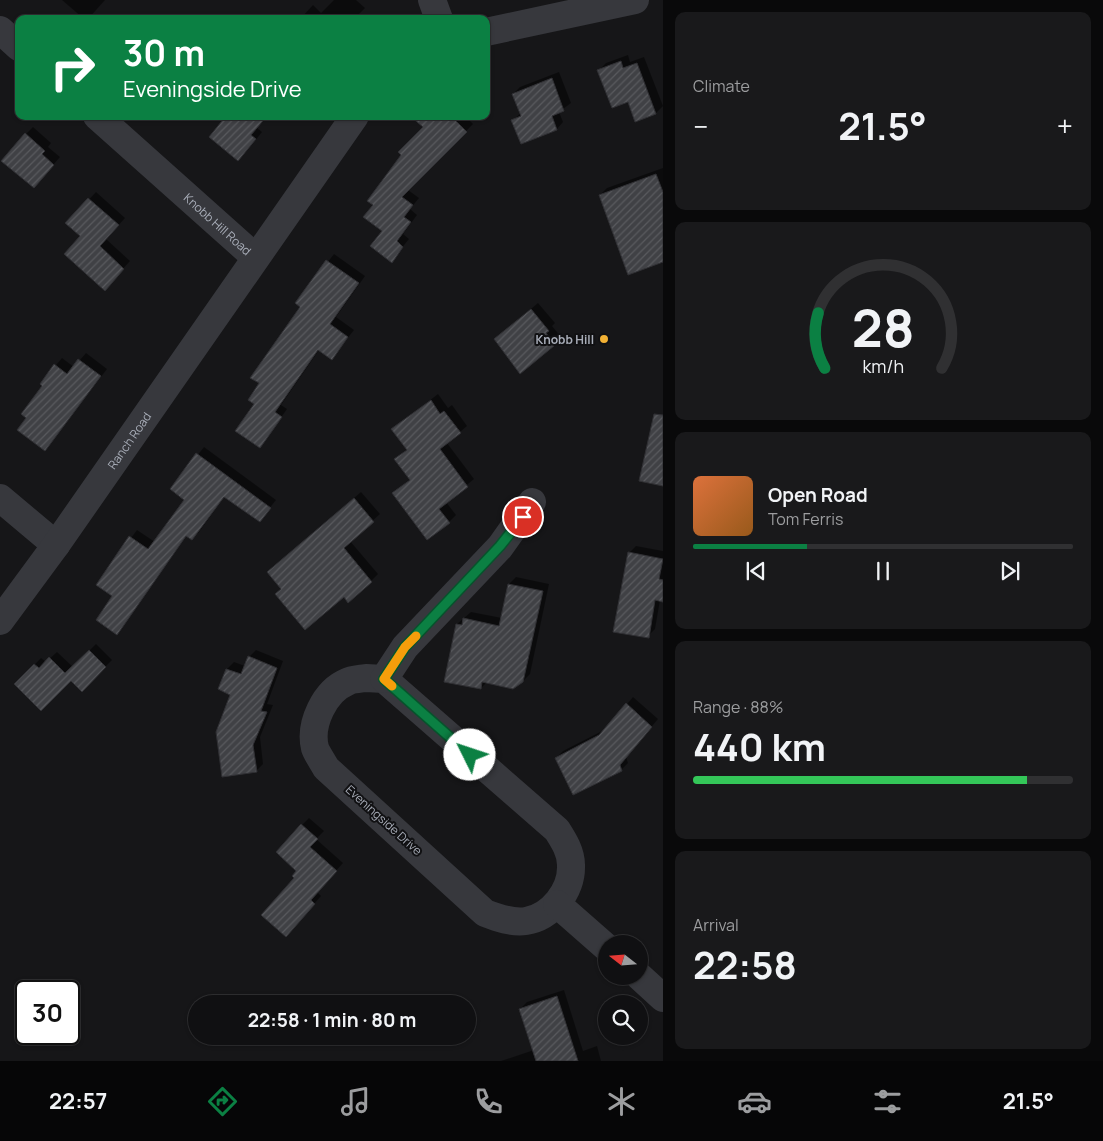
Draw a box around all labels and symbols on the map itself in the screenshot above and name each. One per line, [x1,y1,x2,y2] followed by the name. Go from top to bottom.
[180,189,255,259] street label: Knobb Hill Road
[535,331,594,348] place label: Knobb Hill
[598,333,610,345] marker: Knobb Hill
[103,408,155,472] street label: Ranch Road
[502,496,544,538] pin
[443,728,495,780] position arrow
[342,781,426,859] street label: Eveningside Drive
[598,935,648,985] north arrow
[15,980,80,1045] speed limit sign: 30

